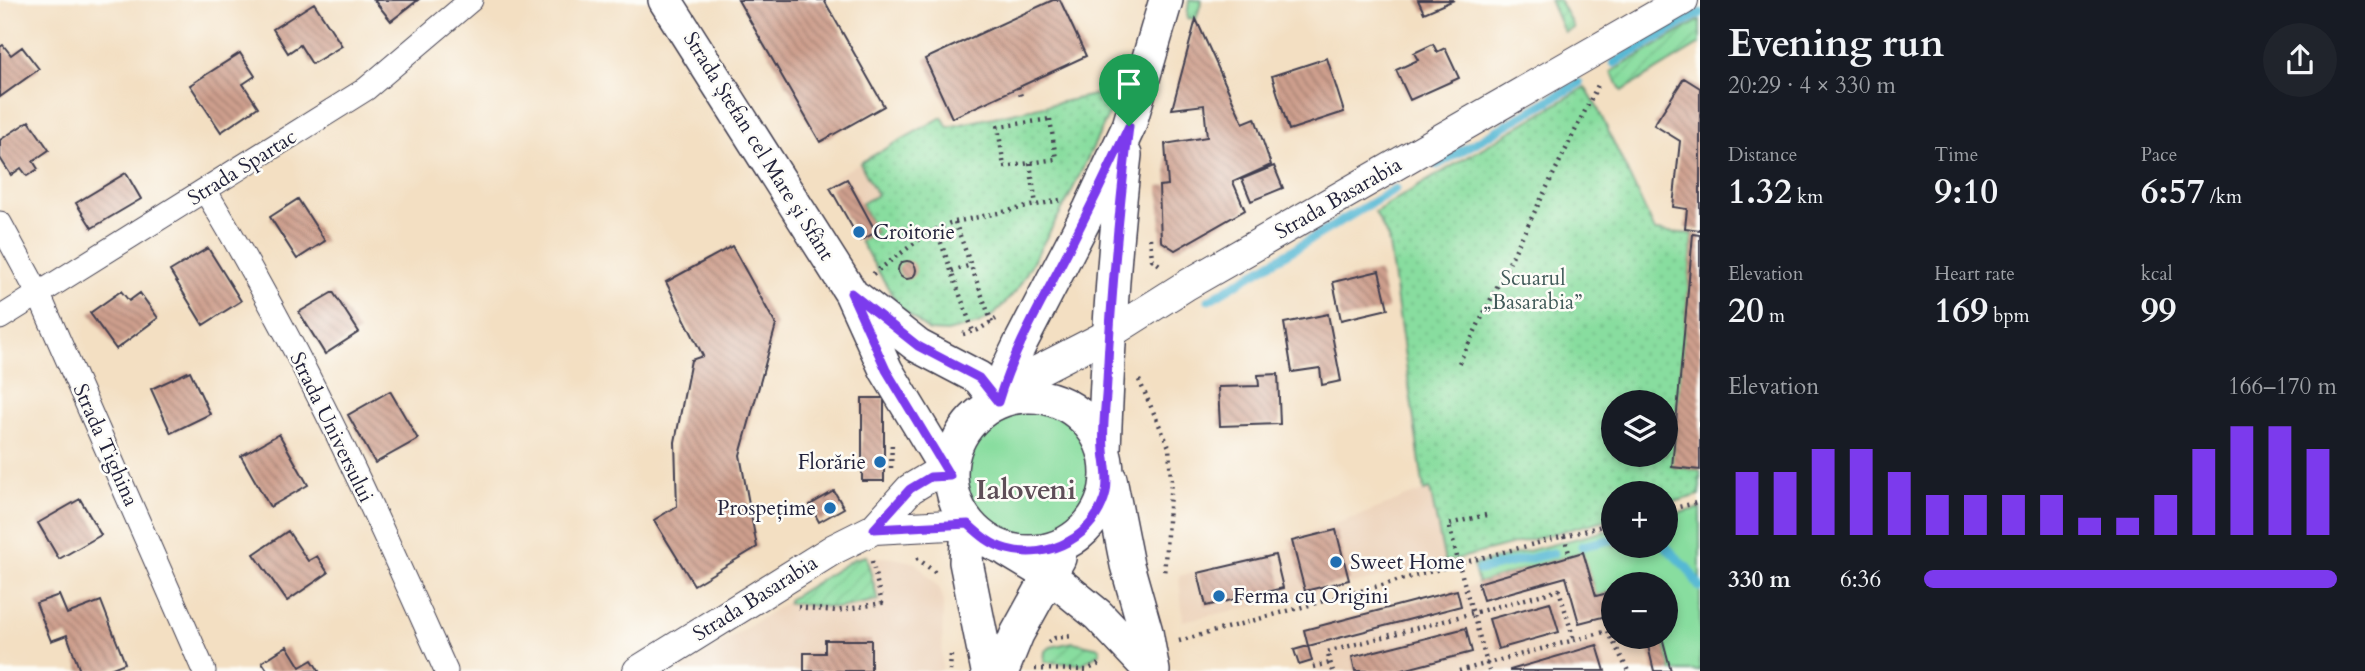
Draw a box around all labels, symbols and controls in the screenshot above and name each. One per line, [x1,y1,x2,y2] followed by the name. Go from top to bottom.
[1728,18,1944,70] text: Evening run
[2263,23,2337,97] button: share
[676,26,841,266] street label: Strada Ștefan cel Mare și Sfânt
[1099,54,1159,126] pin
[1110,65,1148,103] icon: arrive
[1728,70,1896,101] text: 20:29 · 4 × 330 m
[182,122,302,212] street label: Strada Spartac
[1728,142,1797,168] text: Distance
[1934,142,1978,168] text: Time
[2141,142,2177,168] text: Pace
[1269,150,1407,247] street label: Strada Basarabia
[1728,168,1792,216] text: 1.32
[1934,168,1998,216] text: 9:10
[2141,168,2205,216] text: 6:57
[1792,184,1823,210] text: km
[2205,184,2242,210] text: /km
[873,218,955,247] place label: Croitorie
[851,224,867,240] marker: Croitorie
[1728,261,1803,287] text: Elevation
[1934,261,2015,287] text: Heart rate
[2141,261,2173,287] text: kcal
[1484,264,1582,317] park label: Scuarul „Basarabia”
[1728,287,1764,335] text: 20
[1934,287,1988,335] text: 169
[2141,287,2177,335] text: 99
[1764,303,1785,329] text: m
[1988,303,2030,329] text: bpm
[283,347,381,507] street label: Strada Universului
[1728,371,1819,402] text: Elevation
[2228,371,2337,402] text: 166–170 m
[66,379,145,511] street label: Strada Tighina
[1601,390,1678,649] map controls
[1601,390,1678,467] button: layers
[798,448,866,477] place label: Florărie
[872,454,888,470] marker: Florărie
[976,471,1076,509] district label: Ialoveni
[1601,481,1678,558] button: +
[717,494,816,523] place label: Prospețime
[822,500,838,516] marker: Prospețime
[687,548,823,648] street label: Strada Basarabia
[1350,548,1465,577] place label: Sweet Home
[1328,554,1344,570] marker: Sweet Home
[1728,564,1791,595] text: 330 m
[1840,564,1881,595] text: 6:36
[1601,572,1678,649] button: −
[1233,582,1389,611] place label: Ferma cu Origini
[1211,588,1227,604] marker: Ferma cu Origini

